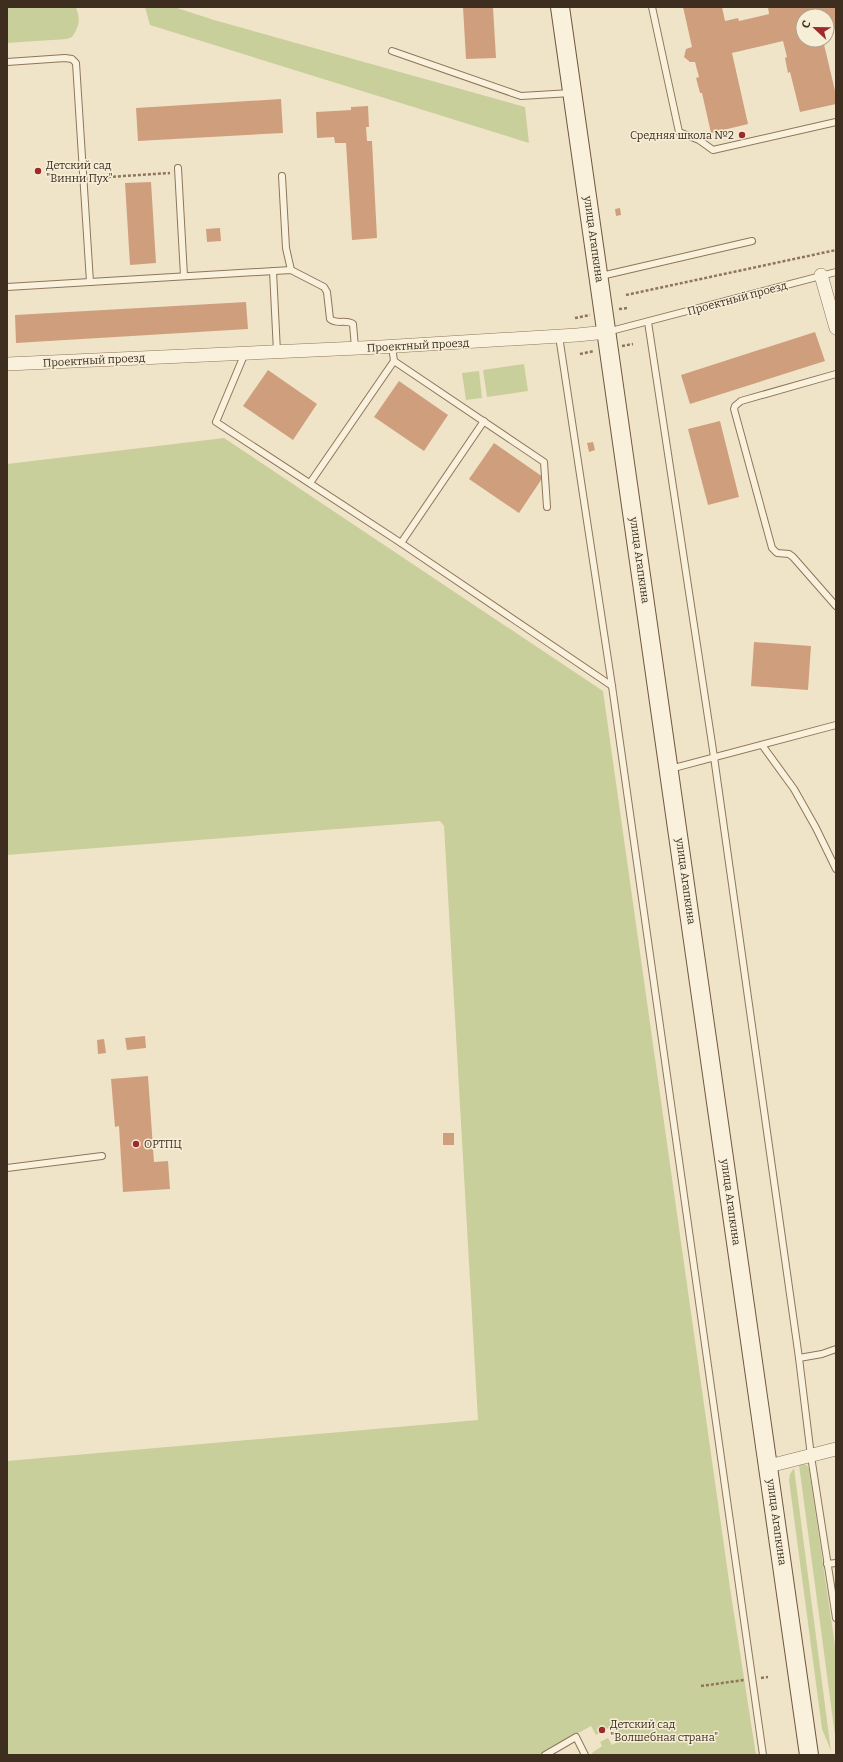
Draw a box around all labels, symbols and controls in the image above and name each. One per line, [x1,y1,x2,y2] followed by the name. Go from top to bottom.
[795,8,835,48] north arrow
[799,19,814,30] text: С
[630,129,734,142] place label: Средняя школа №2
[737,130,747,140] marker: Средняя школа №2
[46,159,113,185] place label: Детский сад "Винни Пух"
[33,166,43,176] marker: Детский сад "Винни Пух"
[581,194,606,283] street label: улица Агапкина
[686,279,789,318] street label: Проектный проезд
[366,336,470,355] street label: Проектный проезд
[42,351,146,370] street label: Проектный проезд
[627,515,652,604] street label: улица Агапкина
[673,836,698,925] street label: улица Агапкина
[144,1138,182,1151] place label: ОРТПЦ
[131,1139,141,1149] marker: ОРТПЦ
[718,1157,743,1246] street label: улица Агапкина
[764,1477,789,1566] street label: улица Агапкина
[610,1718,718,1744] place label: Детский сад "Волшебная страна"
[597,1725,607,1735] marker: Детский сад "Волшебная страна"

